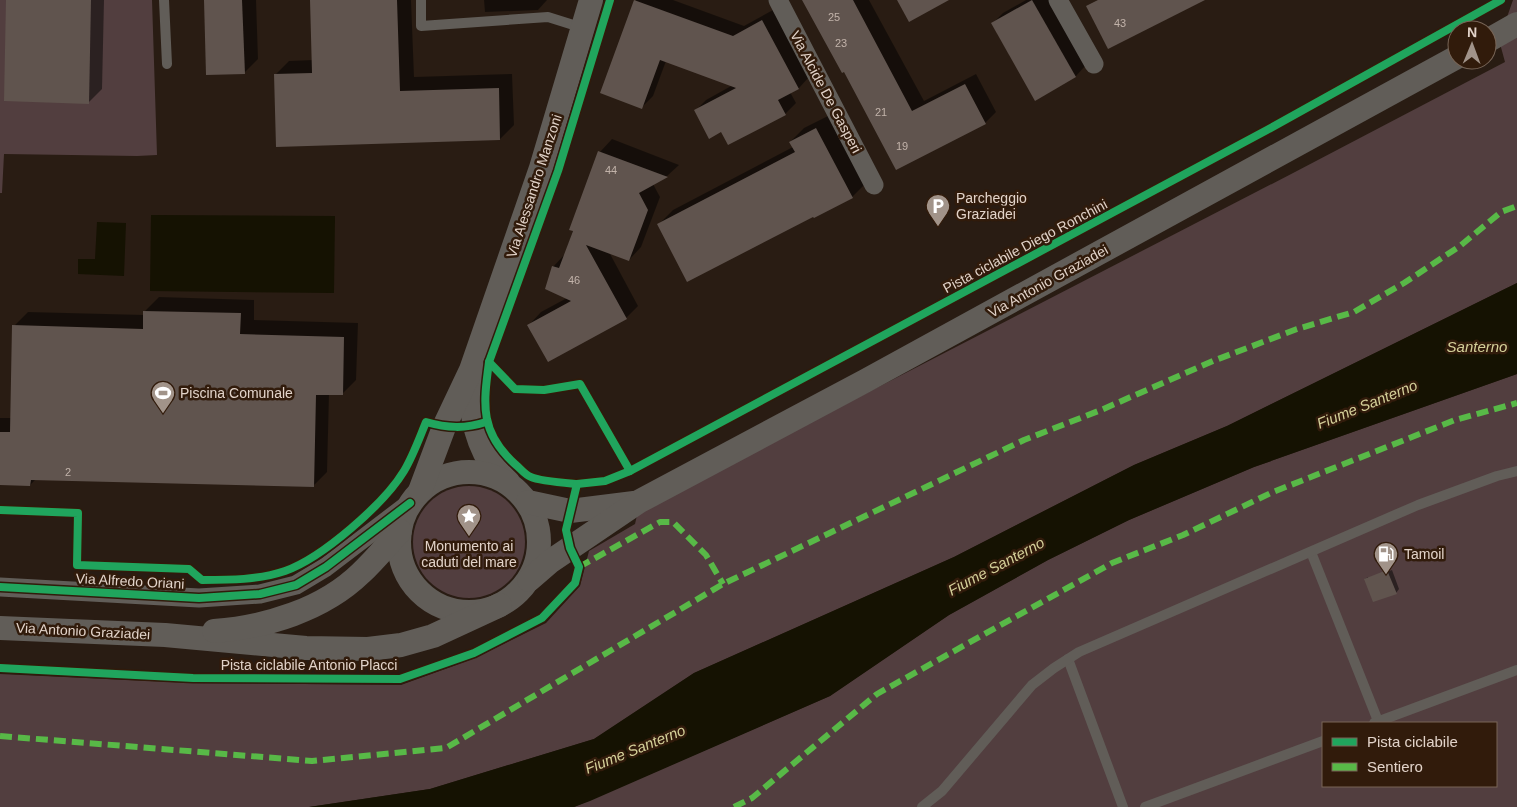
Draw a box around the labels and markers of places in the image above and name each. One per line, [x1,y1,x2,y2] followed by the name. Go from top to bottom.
[956,190,1027,222] place label: Parcheggio Graziadei
[925,193,951,227] parking icon: Parcheggio Graziadei
[150,380,176,414] sports icon: Piscina Comunale
[180,385,293,401] place label: Piscina Comunale
[456,503,482,537] place icon: Monumento ai caduti del mare
[421,538,517,570] place label: Monumento ai caduti del mare
[1373,541,1399,575] fuel station icon: Tamoil
[1404,546,1444,562] place label: Tamoil

